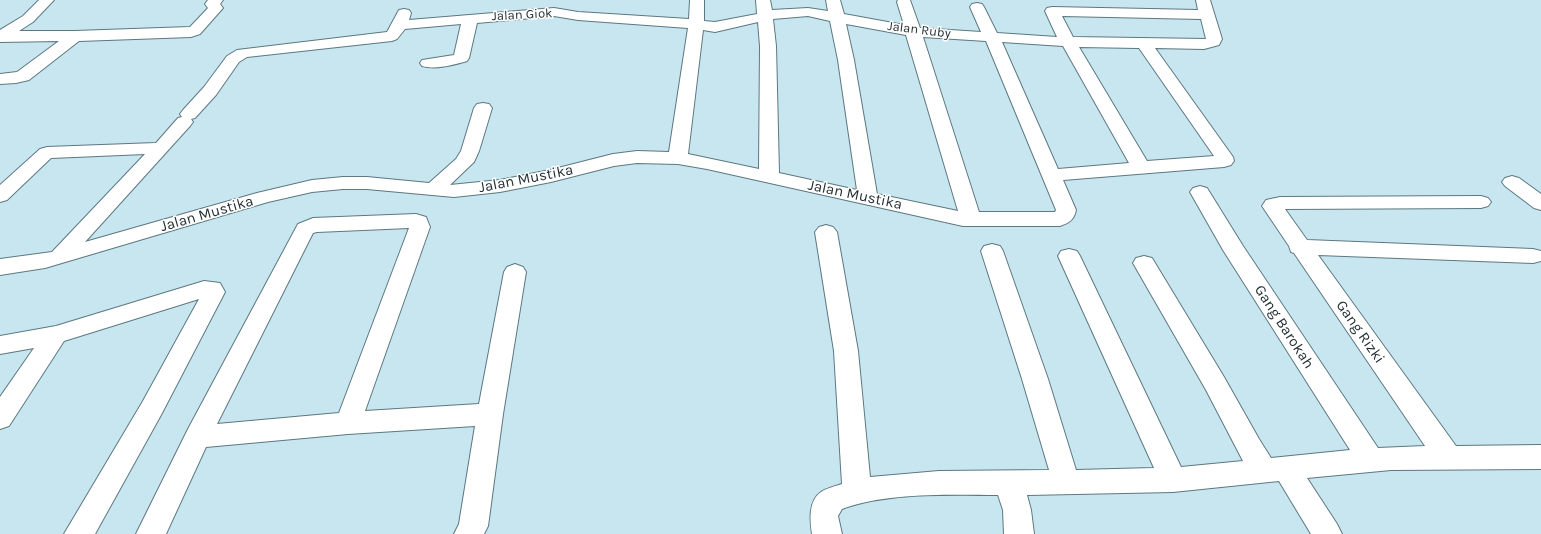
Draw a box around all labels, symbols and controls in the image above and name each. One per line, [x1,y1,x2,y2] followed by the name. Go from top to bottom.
[491,6,553,24] street label: Jalan Giok
[886,18,952,42] street label: Jalan Ruby
[477,161,575,197] street label: Jalan Mustika
[806,176,904,214] street label: Jalan Mustika
[158,192,256,236] street label: Jalan Mustika
[1250,282,1318,372] street label: Gang Barokah
[1332,297,1388,367] street label: Gang Rizki

